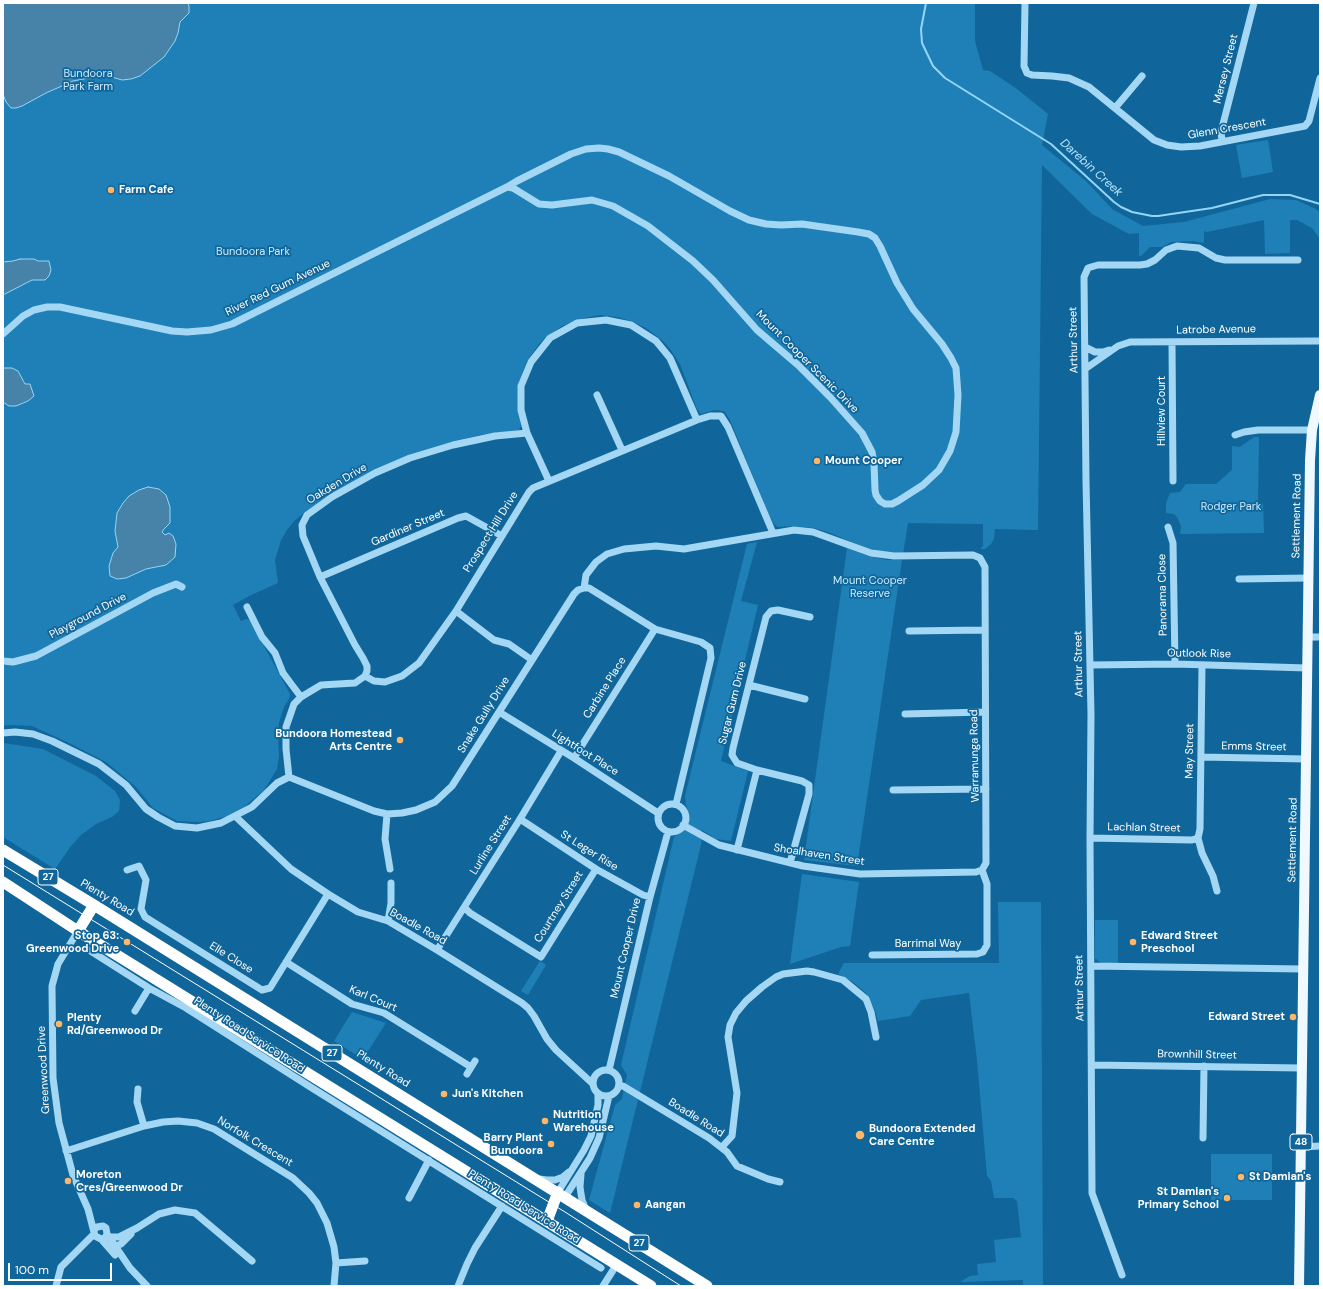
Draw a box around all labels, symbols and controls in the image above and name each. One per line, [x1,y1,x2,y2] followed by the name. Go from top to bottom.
[1211,33,1241,105] street label: Mersey Street
[63,67,113,93] park label: Bundoora Park Farm
[1187,116,1267,142] street label: Glenn Crescent
[1057,136,1125,200] water label: Darebin Creek
[119,183,174,197] place label: Farm Cafe
[106,185,116,195] marker: Farm Cafe
[216,245,290,259] park label: Bundoora Park
[223,257,333,319] street label: River Red Gum Avenue
[1067,307,1081,373] street label: Arthur Street
[753,308,861,416] street label: Mount Cooper Scenic Drive
[1176,323,1256,337] street label: Latrobe Avenue
[1155,376,1169,446] street label: Hillview Court
[825,454,902,468] place label: Mount Cooper
[812,456,822,466] marker: Mount Cooper
[304,461,370,507] street label: Oakden Drive
[1290,473,1304,559] street label: Settlement Road
[461,489,521,575] street label: Prospect Hill Drive
[1201,500,1261,514] park label: Rodger Park
[369,507,447,549] street label: Gardiner Street
[1156,554,1170,636] street label: Panorama Close
[833,574,907,600] park label: Mount Cooper Reserve
[47,590,129,642] street label: Playground Drive
[1072,631,1086,697] street label: Arthur Street
[1167,647,1231,661] street label: Outlook Rise
[581,655,629,721] street label: Carbine Place
[716,660,750,746] street label: Sugar Gum Drive
[455,674,513,756] street label: Snake Gully Drive
[968,709,982,803] street label: Warramunga Road
[1183,723,1197,779] street label: May Street
[275,727,392,753] place label: Bundoora Homestead Arts Centre
[549,727,621,779] street label: Lightfoot Place
[395,735,405,745] marker: Bundoora Homestead Arts Centre
[1221,740,1287,754] street label: Emms Street
[1286,797,1300,883] street label: Settlement Road
[467,813,515,877] street label: Lurline Street
[1107,821,1181,835] street label: Lachlan Street
[558,828,620,874] street label: St Leger Rise
[773,841,865,869] street label: Shoalhaven Street
[38,869,58,885] road number: 27
[532,869,586,945] street label: Courtney Street
[78,877,136,919] street label: Plenty Road
[608,896,644,1000] street label: Mount Cooper Drive
[387,906,449,948] street label: Boadle Road
[26,929,119,955] place label: Stop 63: Greenwood Drive
[1141,929,1218,955] place label: Edward Street Preschool
[122,937,132,947] marker: Stop 63: Greenwood Drive
[895,937,961,951] street label: Barrimal Way
[1128,937,1138,947] marker: Edward Street Preschool
[207,939,255,977] street label: Elle Close
[1073,955,1087,1021] street label: Arthur Street
[347,983,399,1015] street label: Karl Court
[191,994,307,1076] street label: Plenty Road Service Road
[1208,1010,1285,1024] place label: Edward Street
[67,1011,163,1037] place label: Plenty Rd/Greenwood Dr
[1288,1012,1298,1022] marker: Edward Street
[54,1019,64,1029] marker: Plenty Rd/Greenwood Dr
[35,1026,53,1114] street label: Greenwood Drive
[322,1045,342,1061] road number: 27
[354,1047,412,1091] street label: Plenty Road
[1157,1048,1237,1062] street label: Brownhill Street
[452,1087,523,1101] place label: Jun's Kitchen
[439,1089,449,1099] marker: Jun's Kitchen
[666,1096,726,1140] street label: Boadle Road
[553,1108,614,1134] place label: Nutrition Warehouse
[215,1114,295,1170] street label: Norfolk Crescent
[540,1116,550,1126] marker: Nutrition Warehouse
[869,1122,975,1148] place label: Bundoora Extended Care Centre
[854,1129,866,1141] marker: Bundoora Extended Care Centre
[484,1131,543,1157] place label: Barry Plant Bundoora
[1290,1134,1312,1150] road number: 48
[546,1139,556,1149] marker: Barry Plant Bundoora
[466,1167,582,1247] street label: Plenty Road Service Road
[76,1168,183,1194] place label: Moreton Cres/Greenwood Dr
[1249,1170,1311,1184] place label: St Damian's
[1236,1172,1246,1182] marker: St Damian's
[63,1176,73,1186] marker: Moreton Cres/Greenwood Dr
[1138,1185,1219,1211] place label: St Damian's Primary School
[1222,1193,1232,1203] marker: St Damian's Primary School
[645,1198,686,1212] place label: Aangan
[632,1200,642,1210] marker: Aangan
[629,1235,649,1251] road number: 27
[10,1255,114,1281] scale bar
[15,1262,49,1278] text: 100 m

